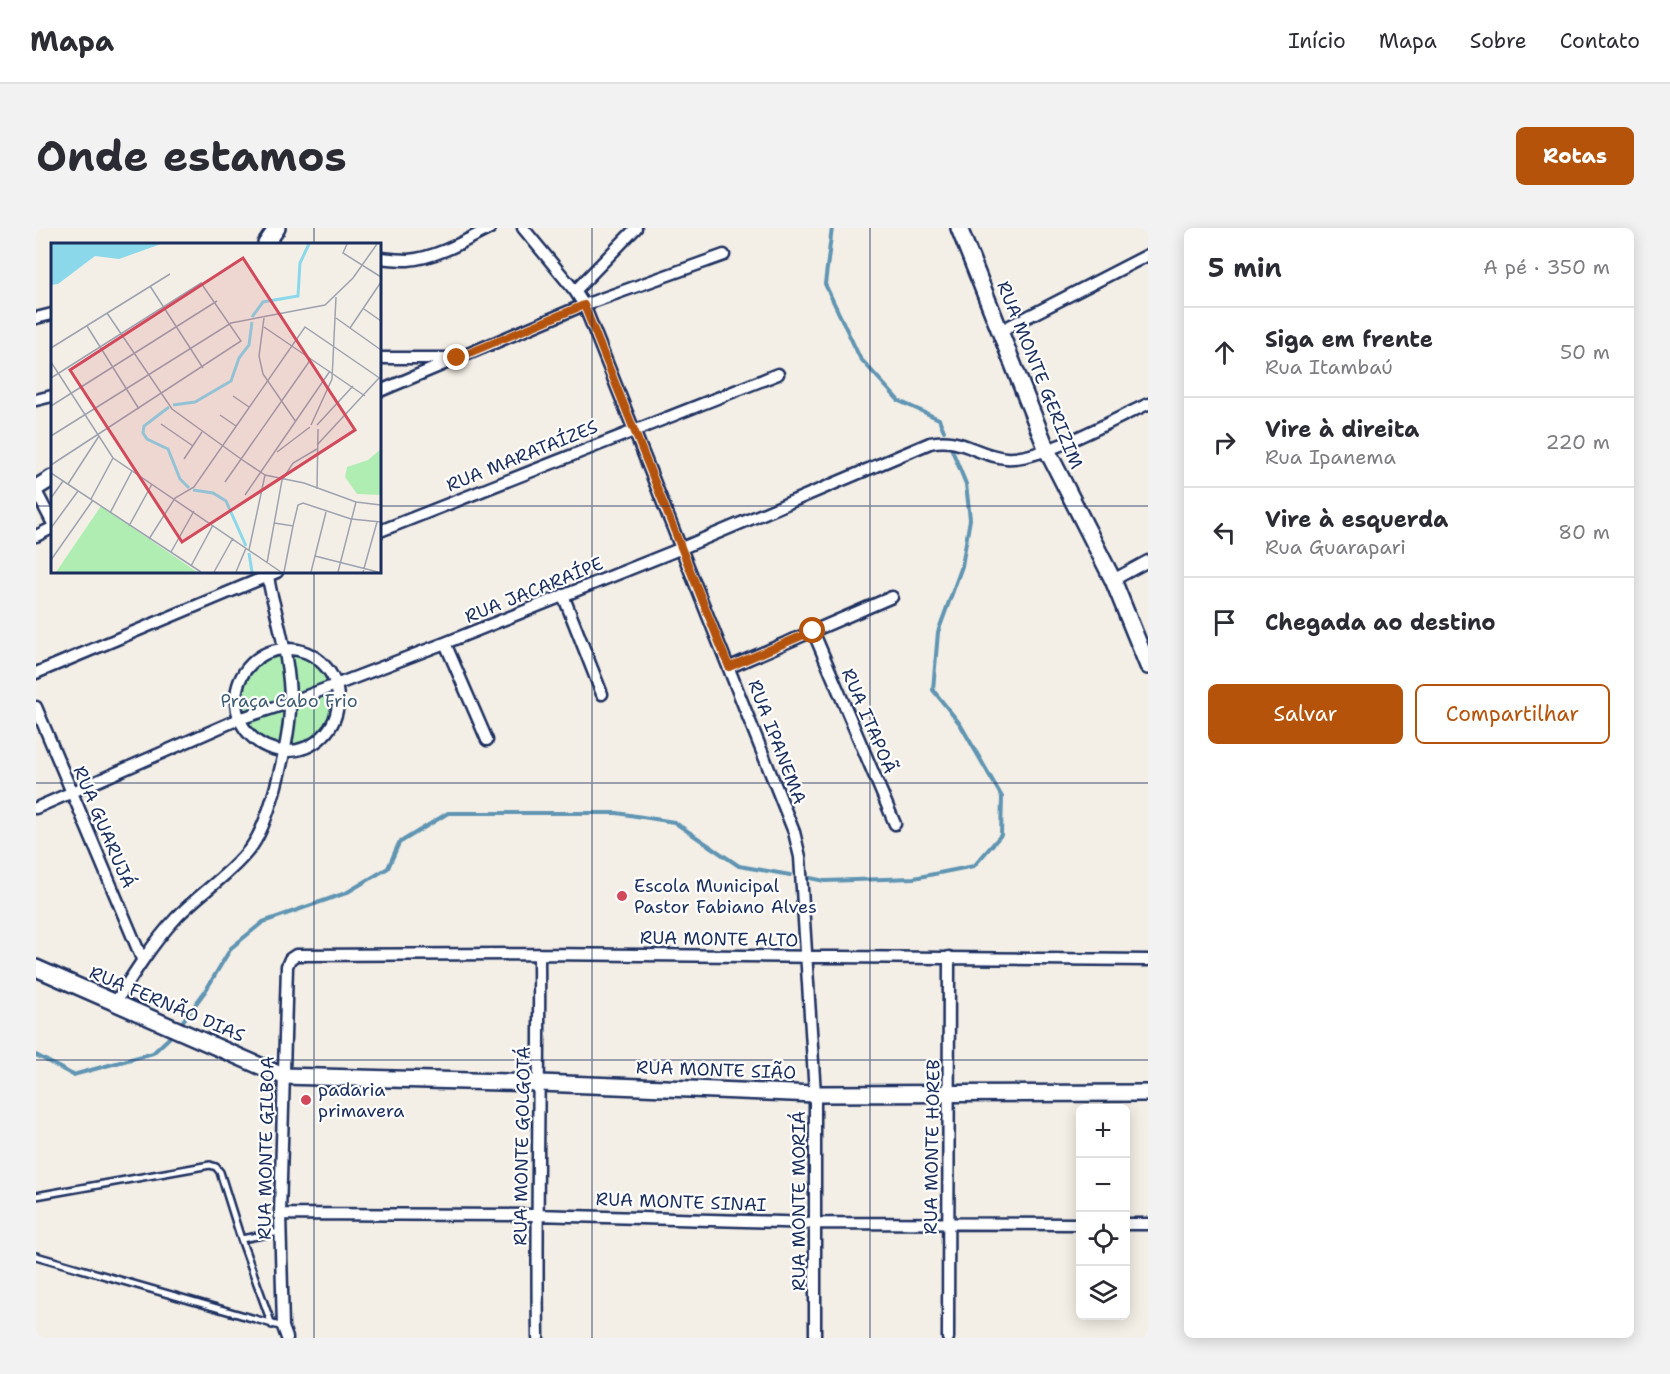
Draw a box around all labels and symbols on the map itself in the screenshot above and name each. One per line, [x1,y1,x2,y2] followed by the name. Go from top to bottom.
[51,243,381,573] inset map
[991,277,1089,473] street label: RUA MONTE GERIZIM
[443,344,469,370] route end
[443,415,601,497] street label: RUA MARATAÍZES
[461,551,607,629] street label: RUA JACARAÍPE
[799,617,825,643] route start
[836,665,902,777] street label: RUA ITAPOÃ
[742,676,812,808] street label: RUA IPANEMA
[220,689,358,713] park label: Praça Cabo Frio
[67,762,141,892] street label: RUA GUARUJÁ
[634,874,817,919] place label: Escola Municipal Pastor Fabiano Alves
[615,889,629,903] marker: Escola Municipal Pastor Fabiano Alves
[640,926,798,952] street label: RUA MONTE ALTO
[86,960,248,1048] street label: RUA FERNÃO DIAS
[508,1046,536,1246] street label: RUA MONTE GOLGOTÁ
[635,1055,797,1085] street label: RUA MONTE SIÃO
[252,1056,280,1240] street label: RUA MONTE GILBOA
[918,1059,946,1235] street label: RUA MONTE HOREB
[318,1078,404,1123] place label: padaria primavera
[299,1093,313,1107] marker: padaria primavera
[787,1111,811,1291] street label: RUA MONTE MORIÁ
[595,1187,767,1217] street label: RUA MONTE SINAI

